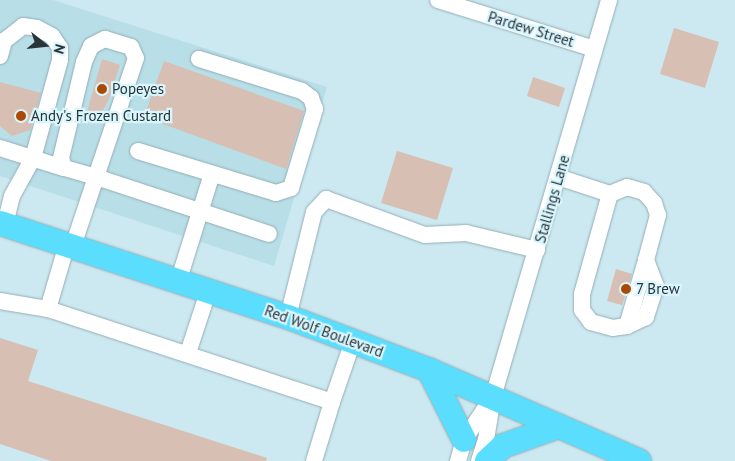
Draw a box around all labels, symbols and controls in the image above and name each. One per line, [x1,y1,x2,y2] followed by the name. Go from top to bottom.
[486,7,576,51] street label: Pardew Street
[20,20,70,70] north arrow
[50,42,69,56] text: N
[112,80,164,98] place label: Popeyes
[96,83,108,95] marker: Popeyes
[31,107,171,125] place label: Andy's Frozen Custard
[15,110,27,122] marker: Andy's Frozen Custard
[531,153,573,245] street label: Stallings Lane
[636,280,681,298] place label: 7 Brew
[620,283,632,295] marker: 7 Brew
[262,301,386,361] street label: Red Wolf Boulevard

